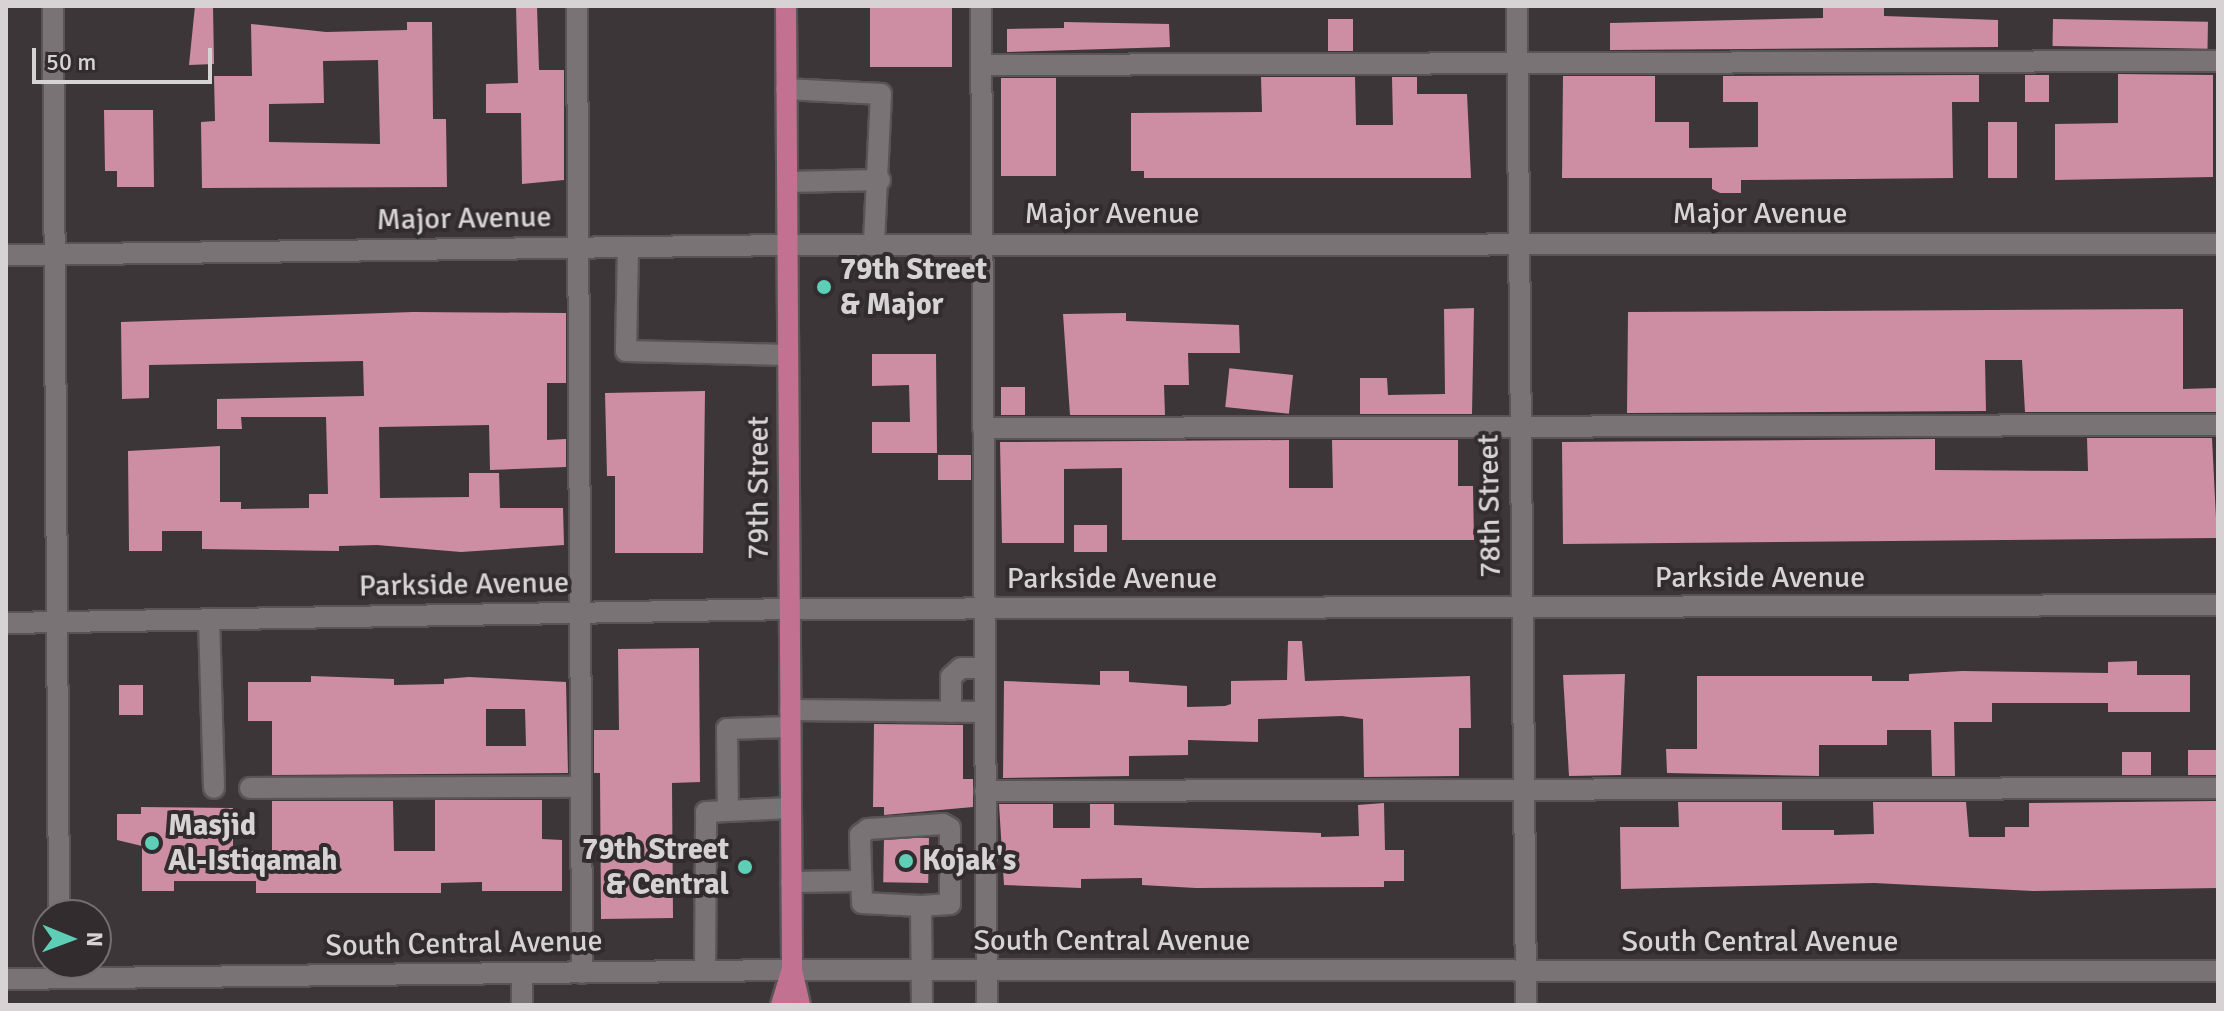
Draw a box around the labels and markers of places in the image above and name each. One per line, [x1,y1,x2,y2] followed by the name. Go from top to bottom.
[840,252,987,322] place label: 79th Street & Major
[815,278,833,296] marker: 79th Street & Major
[168,808,338,878] place label: Masjid Al-Istiqamah
[582,832,729,902] place label: 79th Street & Central
[143,834,161,852] marker: Masjid Al-Istiqamah
[922,843,1016,879] place label: Kojak's
[897,852,915,870] marker: Kojak's
[736,858,754,876] marker: 79th Street & Central

